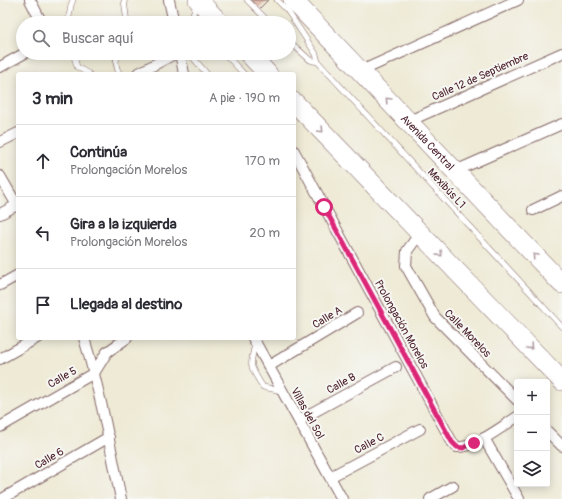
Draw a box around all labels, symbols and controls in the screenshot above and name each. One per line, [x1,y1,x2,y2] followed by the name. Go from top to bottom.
[16,16,296,60] search box
[30,27,52,49] icon: search
[62,29,134,48] text: Buscar aquí
[430,49,531,104] street label: Calle 12 de Septiembre
[32,88,73,109] text: 3 min
[209,90,280,106] text: A pie · 190 m
[386,97,393,105] one-way arrow
[398,112,457,173] street label: Avenida Central
[316,125,324,133] one-way arrow
[70,143,127,162] text: Continúa
[32,150,54,172] icon: ahead
[245,153,280,169] text: 170 m
[70,162,187,178] text: Prolongación Morelos
[425,166,468,211] street label: Mexibús L1
[315,198,333,216] route start
[70,215,177,234] text: Gira a la izquierda
[32,222,54,244] icon: left
[249,225,280,241] text: 20 m
[70,234,187,250] text: Prolongación Morelos
[435,249,443,257] one-way arrow
[532,253,540,261] one-way arrow
[372,278,431,371] street label: Prolongación Morelos
[32,294,54,316] icon: arrive
[70,295,182,314] text: Llegada al destino
[310,304,344,331] street label: Calle A
[442,307,494,360] street label: Calle Morelos
[526,342,533,350] one-way arrow
[46,364,79,391] street label: Calle 5
[324,370,358,397] street label: Calle B
[514,379,550,487] map controls
[514,379,550,415] button: +
[288,385,327,441] street label: Villas del Sol
[514,415,550,451] button: −
[352,430,386,457] street label: Calle C
[465,434,483,452] route end
[32,445,66,472] street label: Calle 6
[514,451,550,487] button: layers

